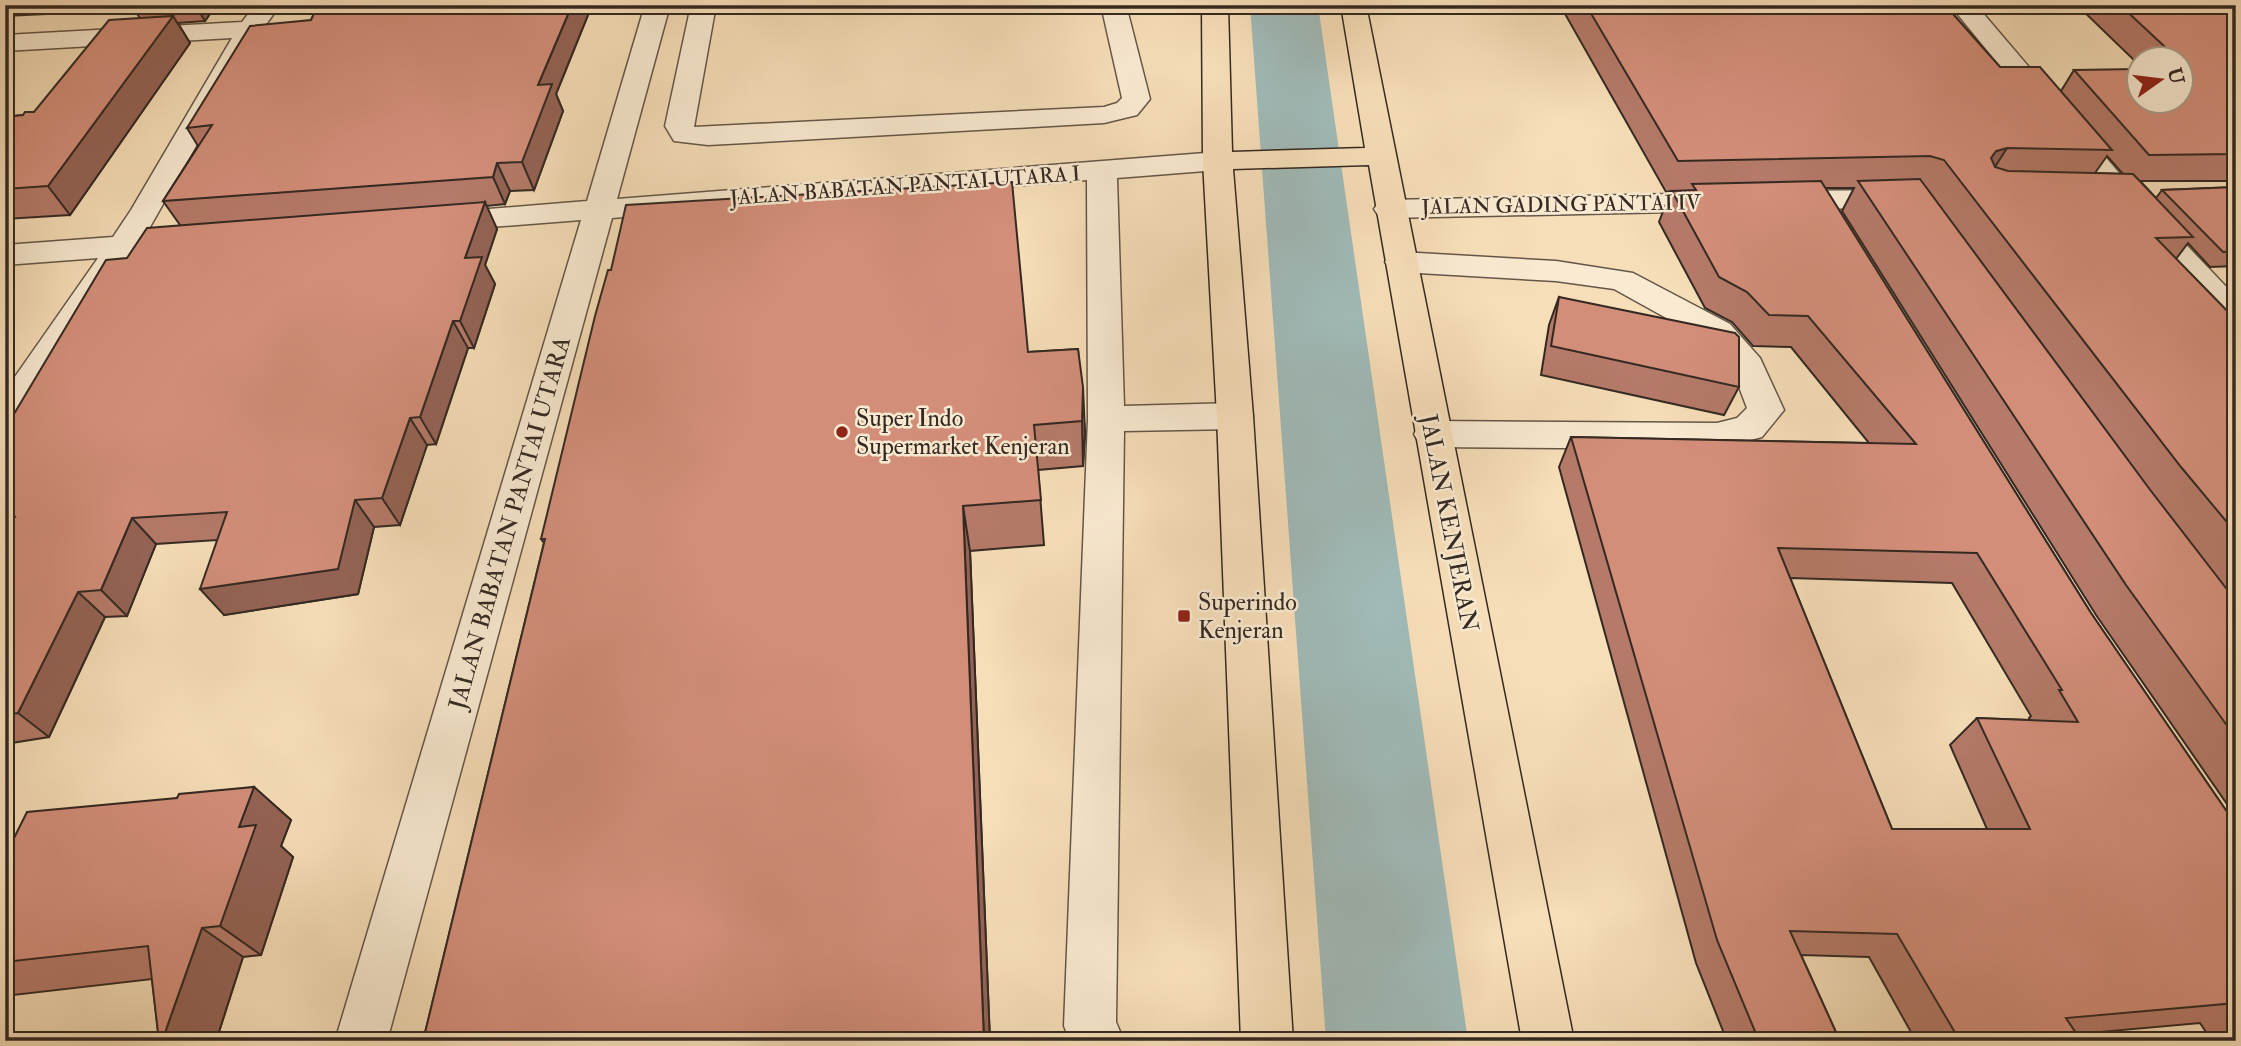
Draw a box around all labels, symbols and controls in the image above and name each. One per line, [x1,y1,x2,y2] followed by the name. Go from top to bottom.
[2126,46,2196,116] north arrow
[2162,66,2189,87] text: U
[728,160,1081,212] street label: JALAN BABATAN PANTAI UTARA I
[1420,189,1702,221] street label: JALAN GADING PANTAI IV
[442,333,578,714] street label: JALAN BABATAN PANTAI UTARA
[856,403,1070,462] place label: Super Indo Supermarket Kenjeran
[1412,411,1485,635] street label: JALAN KENJERAN
[834,424,850,440] marker: Super Indo Supermarket Kenjeran
[1198,587,1297,646] place label: Superindo Kenjeran
[1176,608,1192,624] marker: Superindo Kenjeran

